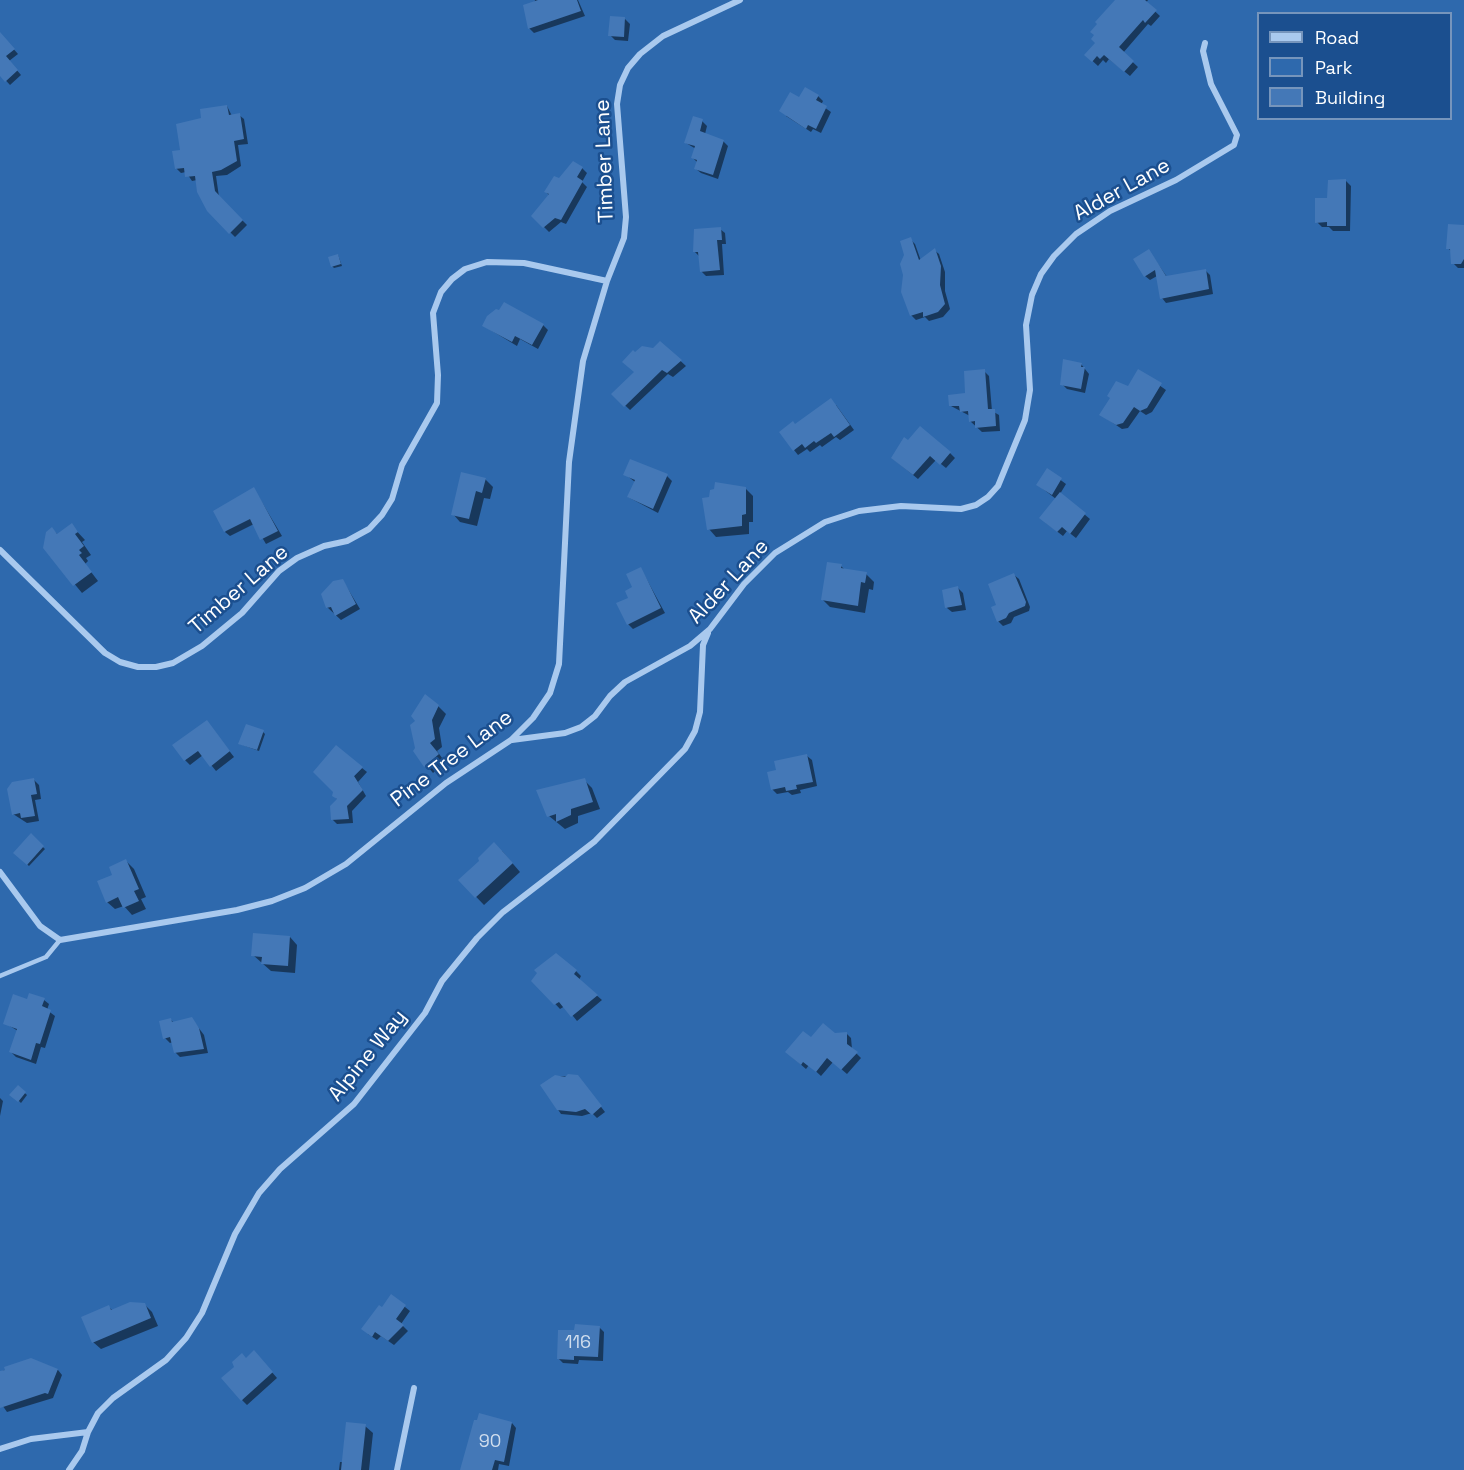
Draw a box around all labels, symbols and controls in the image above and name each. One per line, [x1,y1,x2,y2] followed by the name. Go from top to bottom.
[1257,12,1452,120] legend
[1315,26,1359,49] text: Road
[1315,56,1352,79] text: Park
[1315,86,1385,109] text: Building
[590,99,620,223] street label: Timber Lane
[1069,153,1175,227] street label: Alder Lane
[683,534,775,630] street label: Alder Lane
[184,540,294,640] street label: Timber Lane
[386,705,518,813] street label: Pine Tree Lane
[323,1005,413,1107] street label: Alpine Way
[565,1332,591,1354] house number: 116
[479,1431,501,1453] house number: 90

